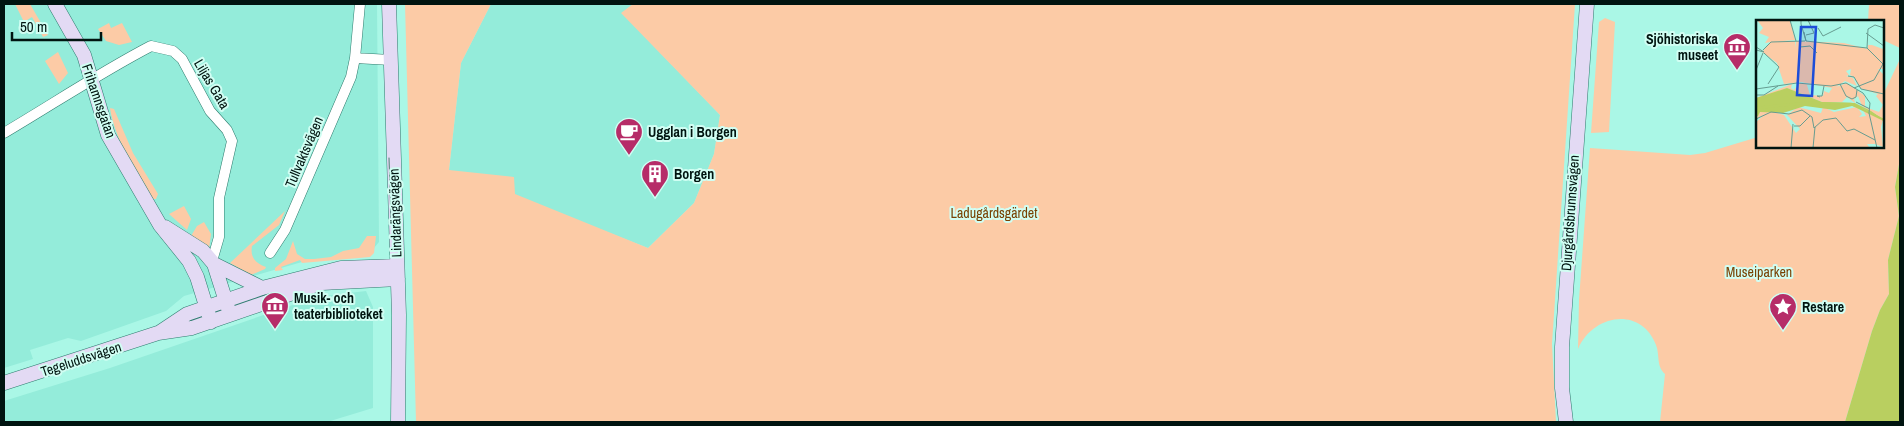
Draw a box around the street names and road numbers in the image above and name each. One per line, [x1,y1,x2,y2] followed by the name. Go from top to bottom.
[190,56,234,113] street label: Liljas Gata
[78,62,120,140] street label: Frihamnsgatan
[281,114,327,190] street label: Tullvaktsvägen
[1557,154,1583,272] street label: Djurgårdsbrunnsvägen
[384,168,406,258] street label: Lindarängsvägen
[38,338,124,380] street label: Tegeluddsvägen

